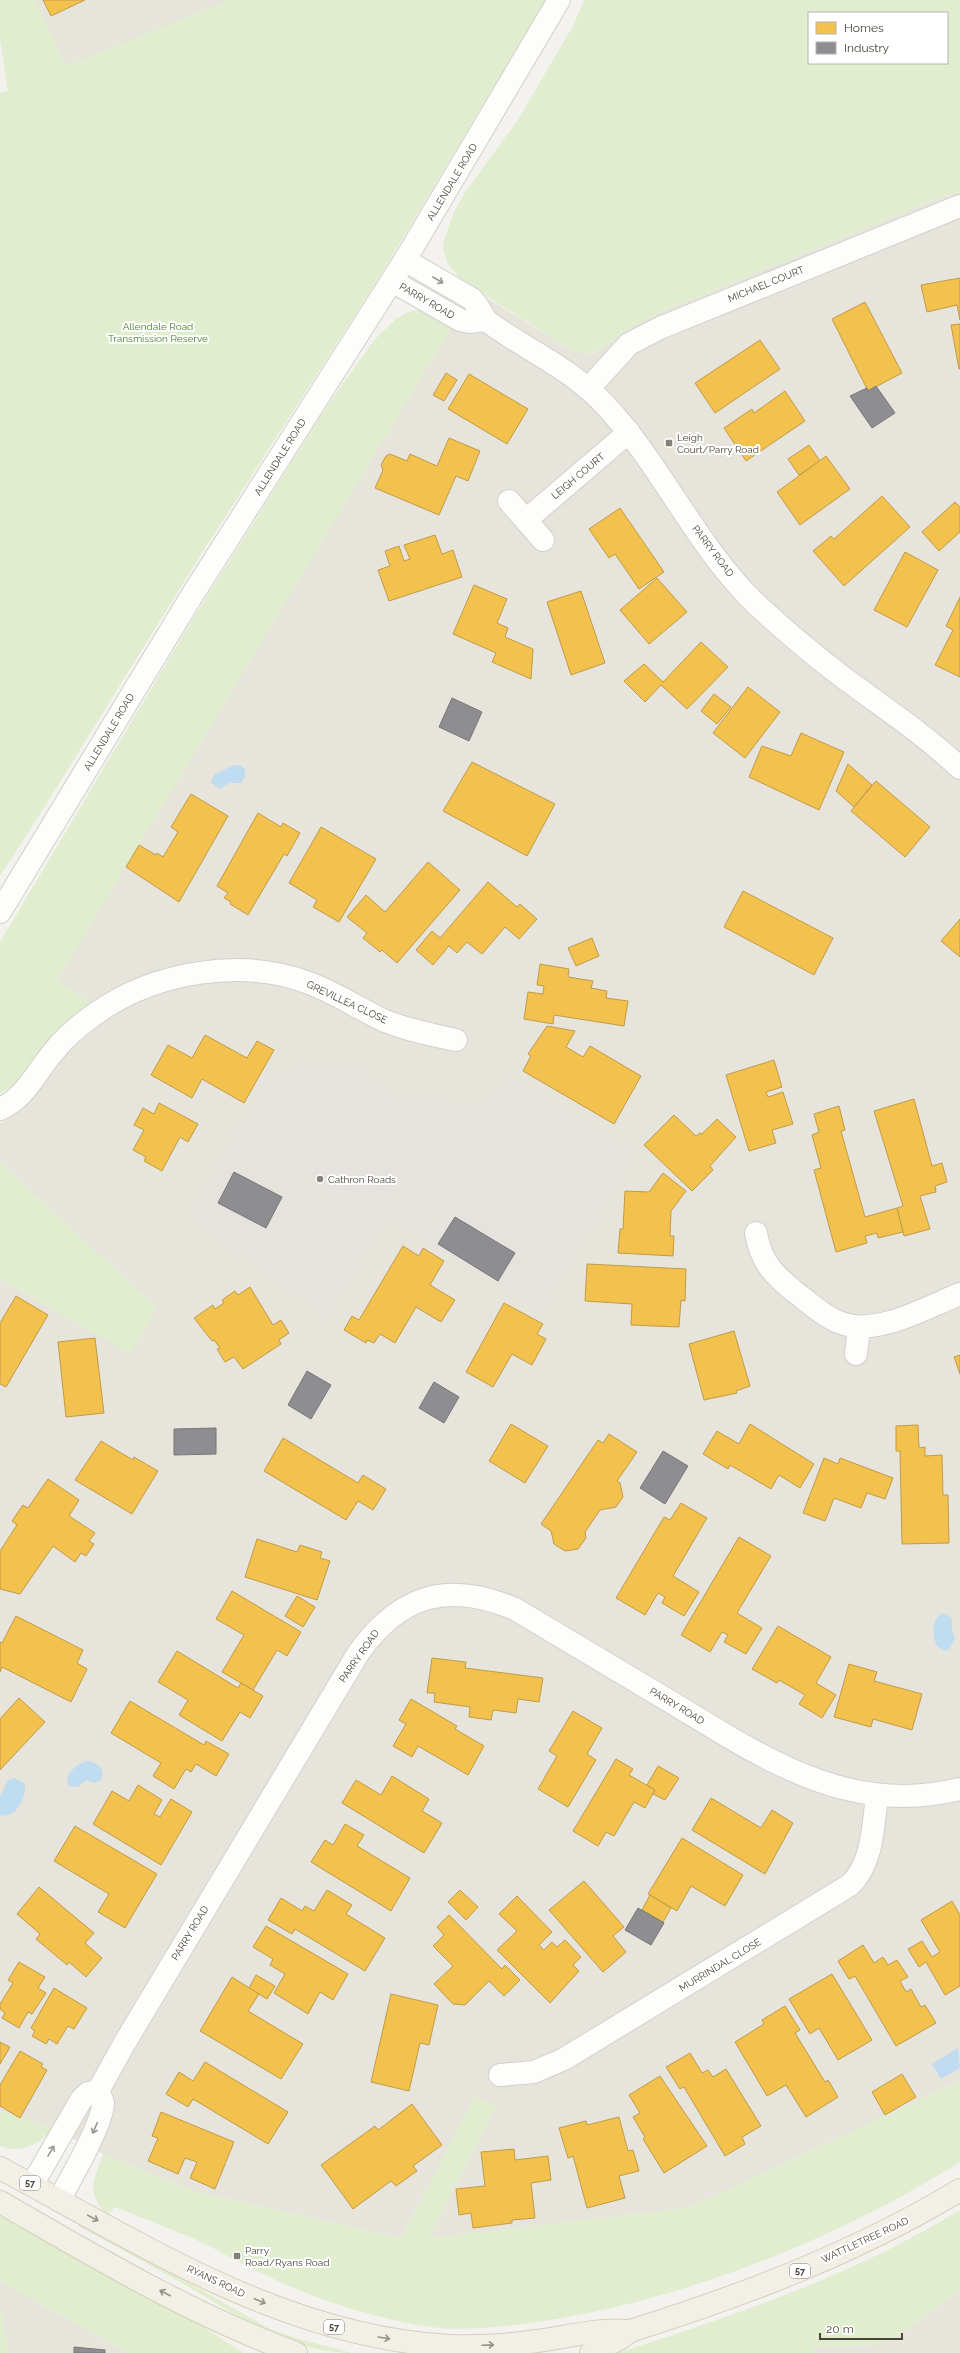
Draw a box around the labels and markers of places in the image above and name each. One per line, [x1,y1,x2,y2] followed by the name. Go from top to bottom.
[677,432,759,455] place label: Leigh Court/Parry Road
[664,438,674,448] marker: Leigh Court/Parry Road
[315,1174,325,1184] marker: Cathron Roads
[328,1174,396,1185] place label: Cathron Roads
[245,2245,330,2268] place label: Parry Road/Ryans Road
[232,2251,242,2261] marker: Parry Road/Ryans Road

